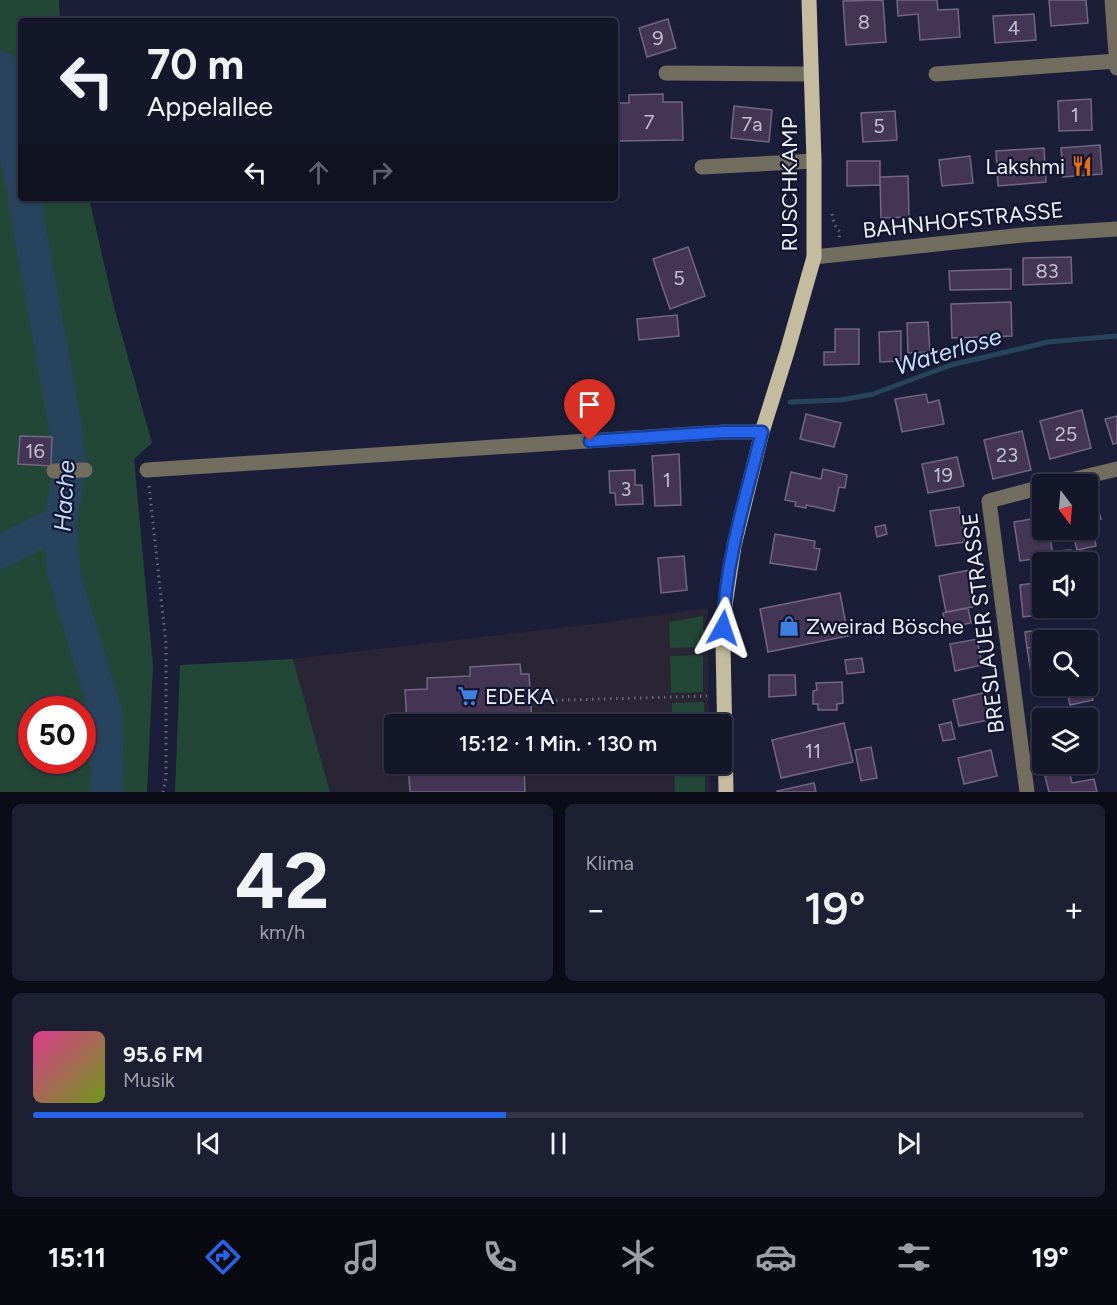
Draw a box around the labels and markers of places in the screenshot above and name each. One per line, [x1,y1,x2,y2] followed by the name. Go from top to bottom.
[985,153,1065,180] place label: Lakshmi
[1070,154,1094,178] restaurant icon: Lakshmi
[564,379,615,441] pin
[806,613,964,640] place label: Zweirad Bösche
[777,614,801,638] shop icon: Zweirad Bösche
[485,683,555,710] place label: EDEKA
[456,684,480,708] supermarket icon: EDEKA

